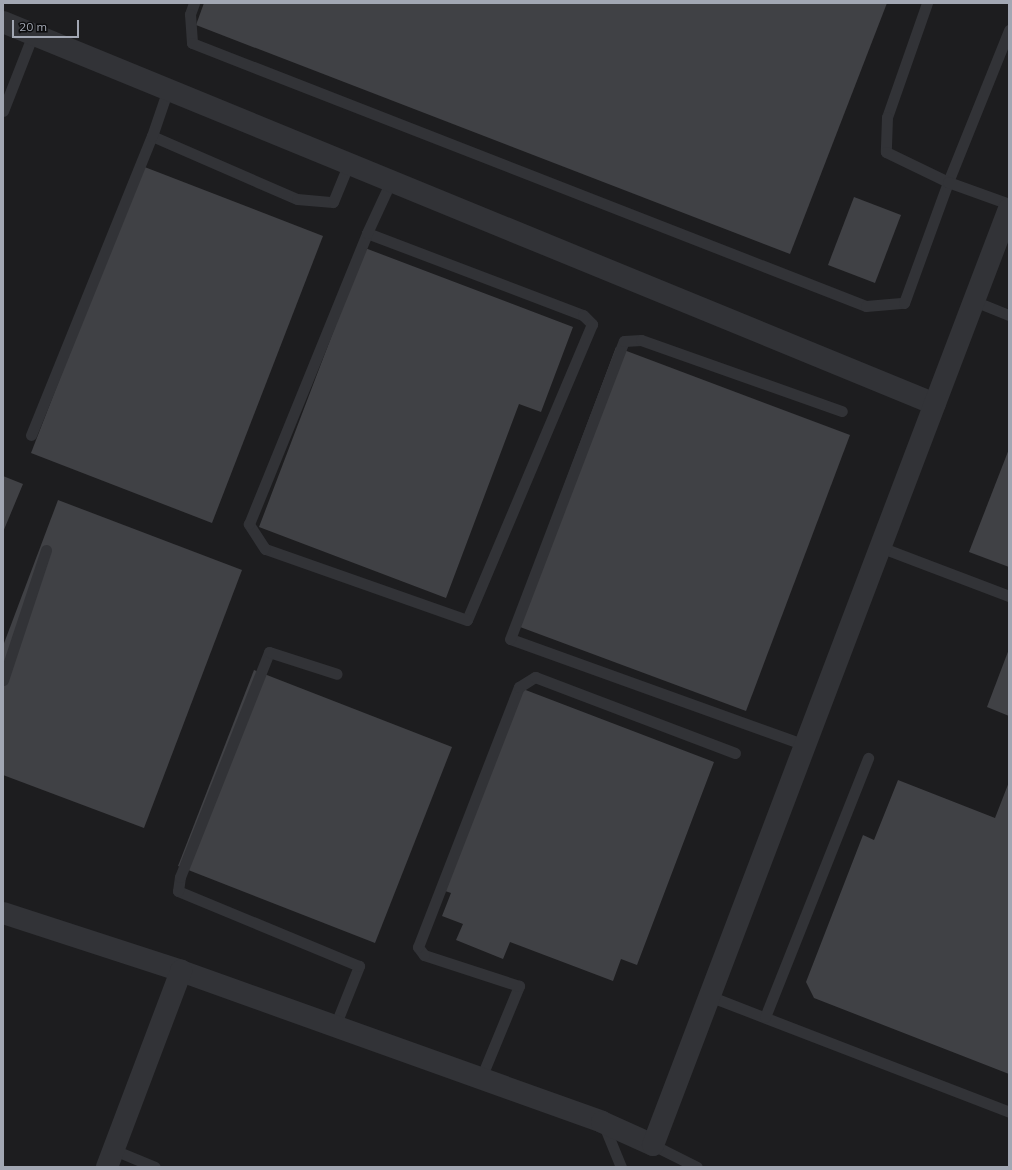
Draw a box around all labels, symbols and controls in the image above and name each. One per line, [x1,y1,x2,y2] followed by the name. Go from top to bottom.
[14,12,81,38] scale bar
[19,19,47,34] text: 20 m

